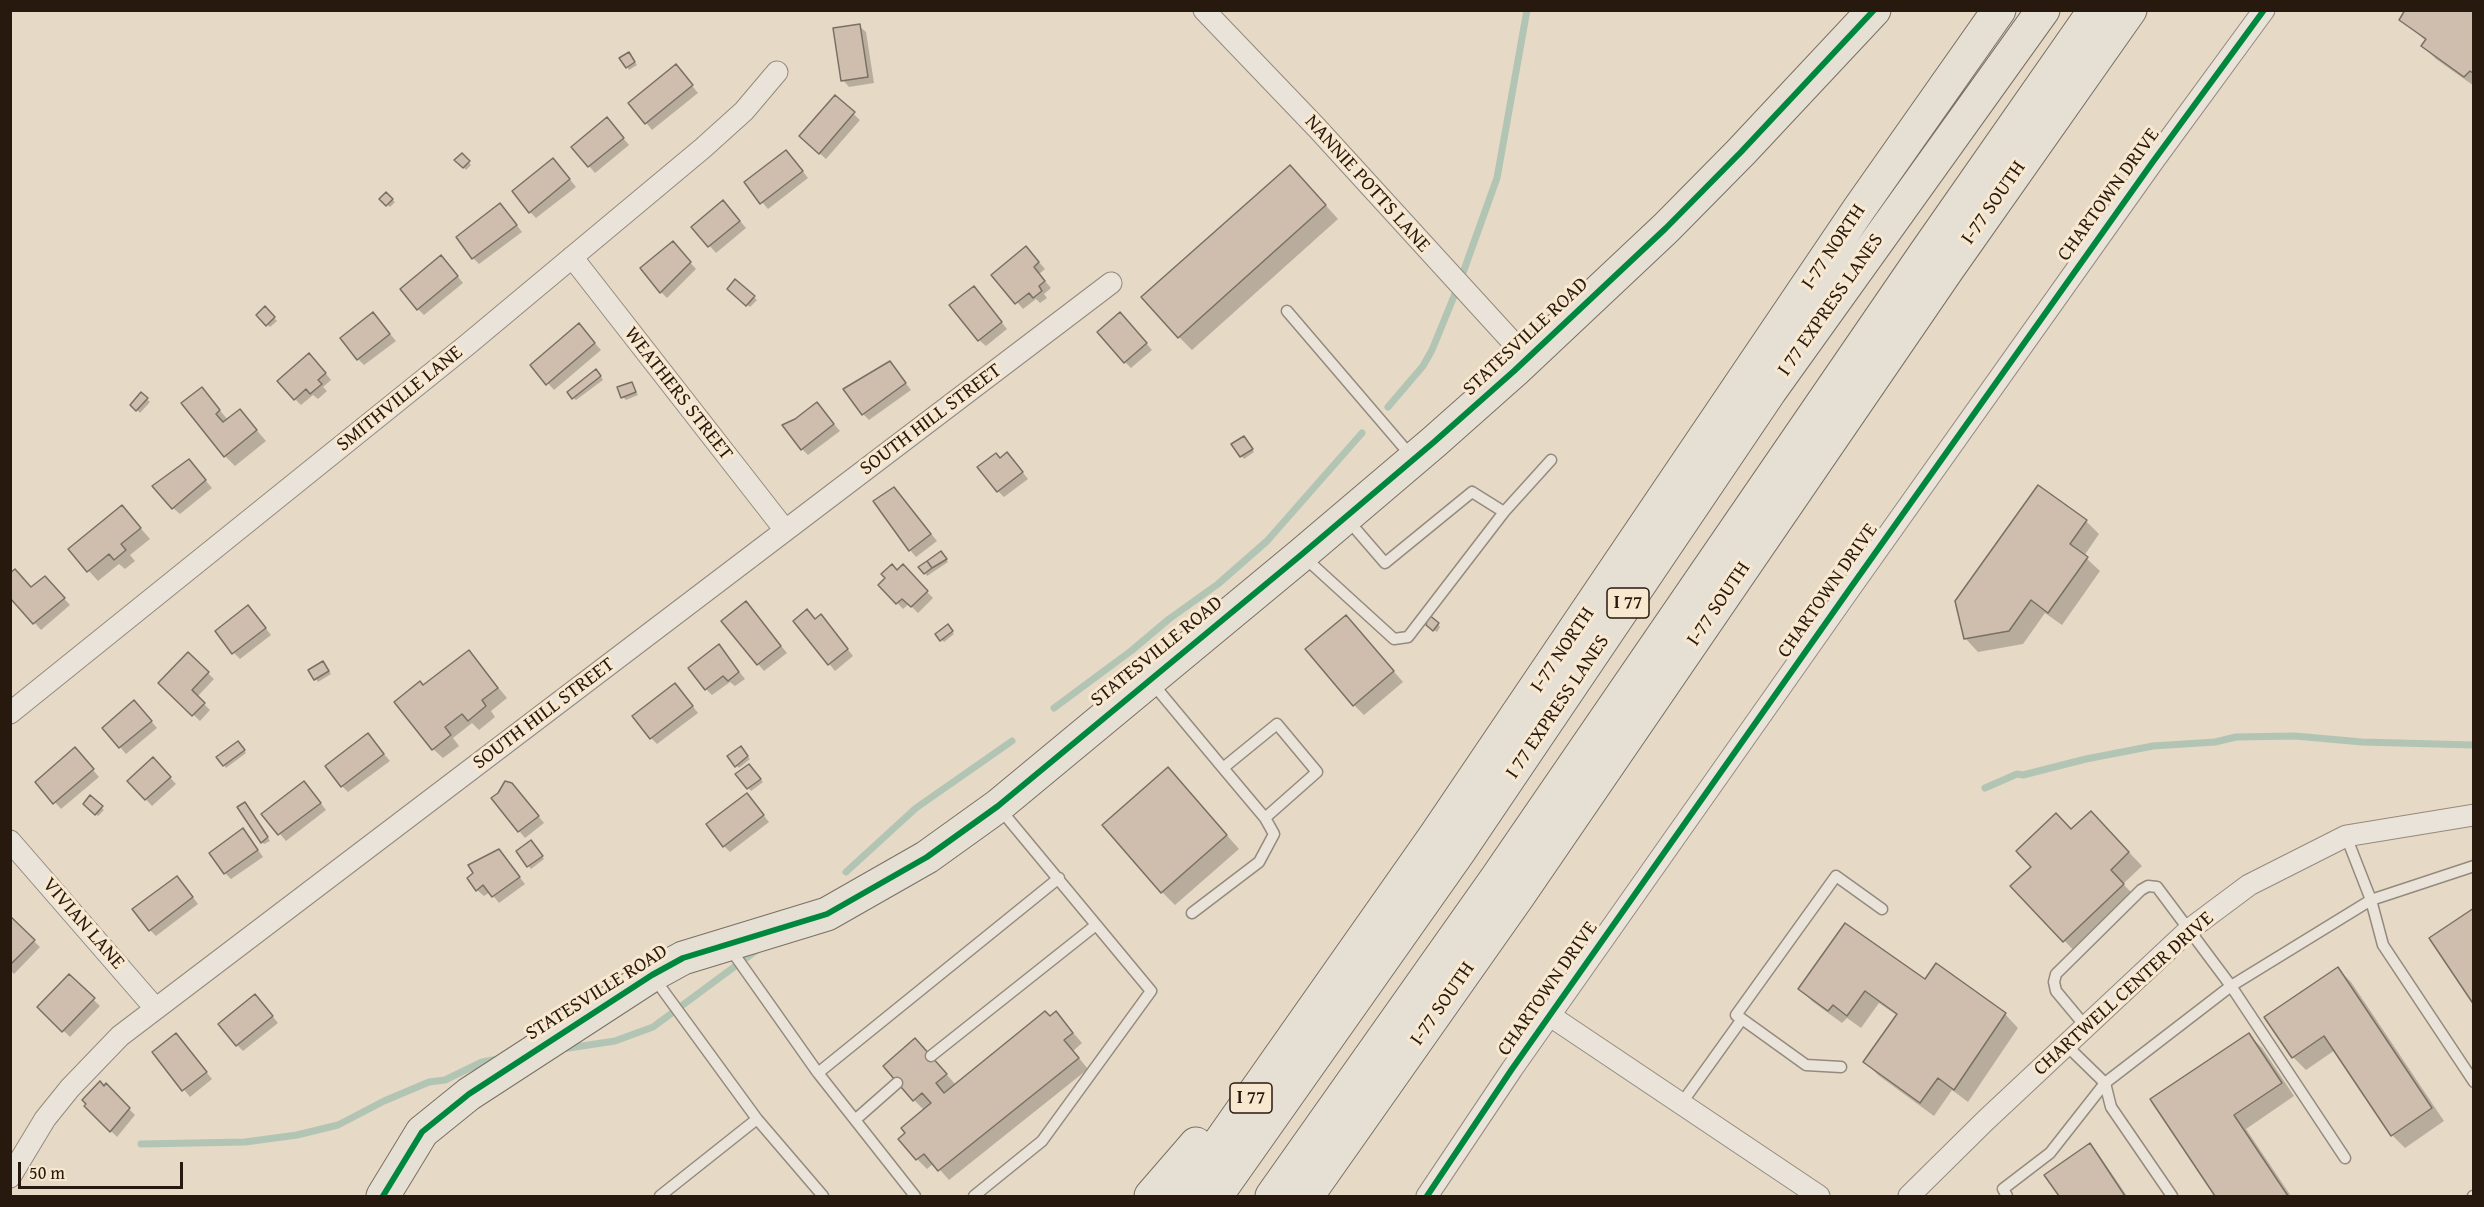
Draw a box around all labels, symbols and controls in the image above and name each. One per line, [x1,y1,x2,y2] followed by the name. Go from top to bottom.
[1299,110,1435,258] street label: NANNIE POTTS LANE
[2053,124,2165,266] street label: CHARTOWN DRIVE
[1957,157,2031,249] street label: I-77 SOUTH
[1797,200,1871,294] street label: I-77 NORTH
[1773,229,1889,381] street label: I 77 EXPRESS LANES
[1458,273,1594,401] street label: STATESVILLE ROAD
[619,323,737,465] street label: WEATHERS STREET
[332,341,468,457] street label: SMITHVILLE LANE
[855,359,1007,481] street label: SOUTH HILL STREET
[1773,519,1883,663] street label: CHARTOWN DRIVE
[1682,557,1756,651] street label: I-77 SOUTH
[1607,588,1649,618] road number: I 77
[1086,591,1228,713] street label: STATESVILLE ROAD
[1526,603,1600,697] street label: I-77 NORTH
[1501,631,1615,783] street label: I 77 EXPRESS LANES
[468,653,620,775] street label: SOUTH HILL STREET
[37,873,129,975] street label: VIVIAN LANE
[2029,907,2219,1081] street label: CHARTWELL CENTER DRIVE
[1493,917,1603,1061] street label: CHARTOWN DRIVE
[522,940,672,1046] street label: STATESVILLE ROAD
[1406,958,1480,1050] street label: I-77 SOUTH
[1230,1083,1272,1113] road number: I 77
[21,1150,186,1188] scale bar
[29,1159,65,1186] text: 50 m

